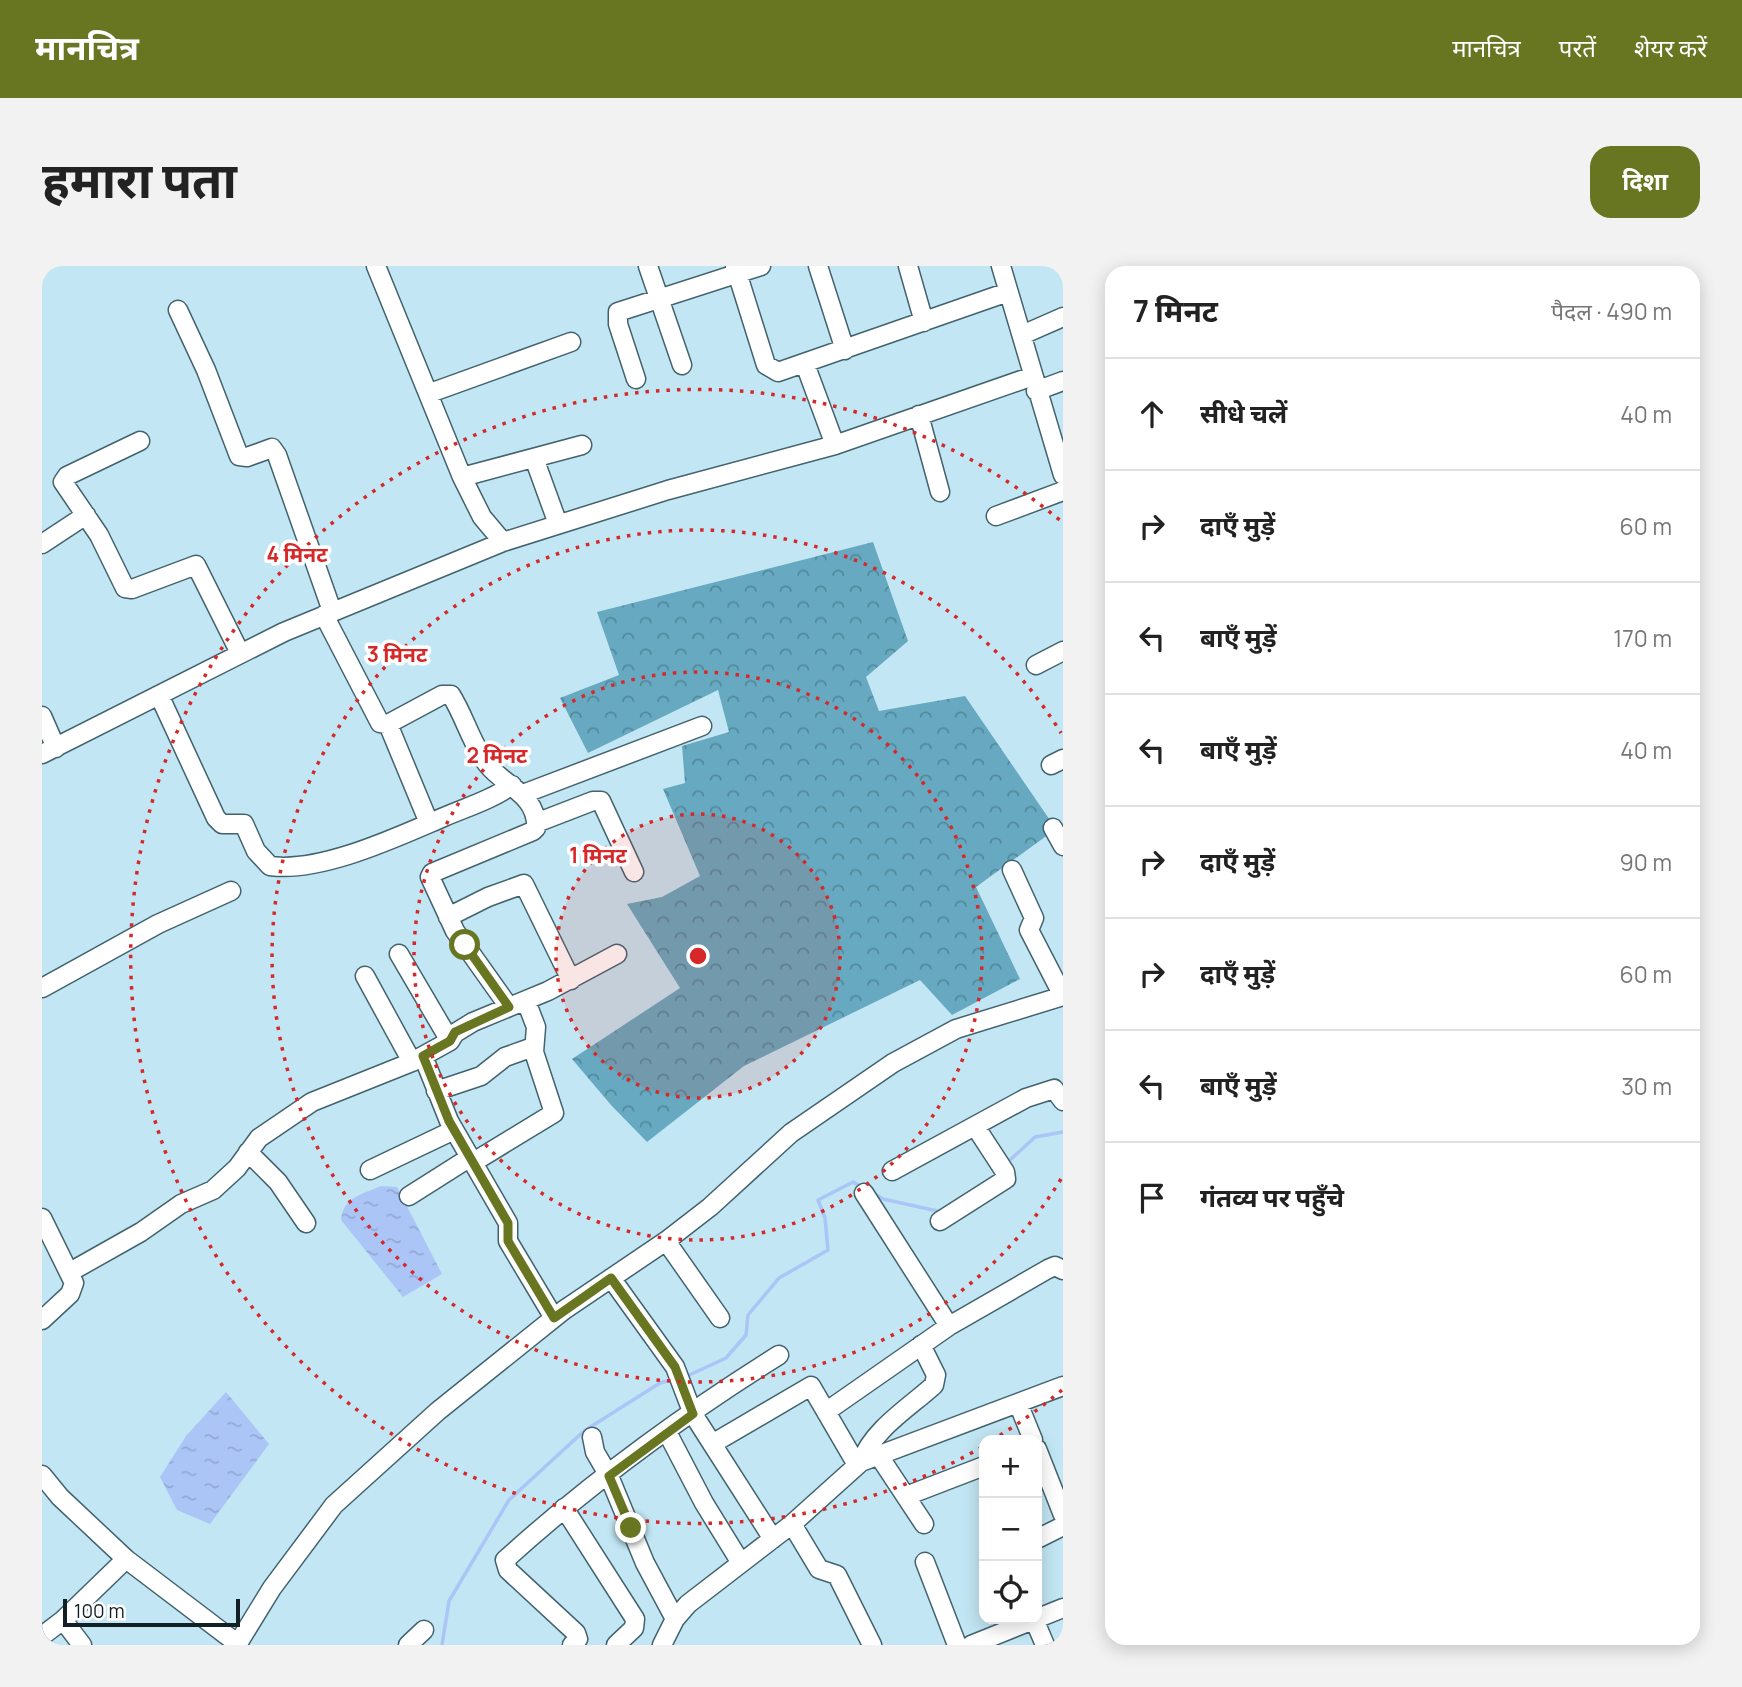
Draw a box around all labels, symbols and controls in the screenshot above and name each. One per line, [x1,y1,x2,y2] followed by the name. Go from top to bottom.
[35,25,139,70] text: मानचित्र
[1452,31,1521,64] text: मानचित्र
[1559,31,1596,64] text: परतें
[1634,31,1707,64] text: शेयर करें
[42,146,237,213] text: हमारा पता
[1590,146,1700,218] button: दिशा
[1133,290,1218,331] text: 7 मिनट
[1551,295,1672,327] text: पैदल · 490 m
[1133,395,1171,433] icon: ahead
[1200,395,1287,431] text: सीधे चलें
[1620,398,1672,430] text: 40 m
[1133,507,1171,545] icon: right
[1200,507,1275,543] text: दाएँ मुड़ें
[1620,510,1672,542] text: 60 m
[266,540,328,568] text: 4 मिनट
[1133,619,1171,657] icon: left
[1200,619,1277,655] text: बाएँ मुड़ें
[1613,622,1672,654] text: 170 m
[367,640,428,668] text: 3 मिनट
[1133,731,1171,769] icon: left
[1200,731,1277,767] text: बाएँ मुड़ें
[1620,734,1672,766] text: 40 m
[467,741,528,769] text: 2 मिनट
[569,841,627,869] text: 1 मिनट
[1133,843,1171,881] icon: right
[1200,843,1275,879] text: दाएँ मुड़ें
[1620,846,1672,878] text: 90 m
[449,929,480,960] route start
[686,944,710,968] centre of rings
[1133,955,1171,993] icon: right
[1200,955,1275,991] text: दाएँ मुड़ें
[1620,958,1672,990] text: 60 m
[1133,1067,1171,1105] icon: left
[1200,1067,1277,1103] text: बाएँ मुड़ें
[1621,1070,1672,1102] text: 30 m
[1133,1179,1171,1217] icon: arrive
[1200,1179,1344,1215] text: गंतव्य पर पहुँचे
[979,1435,1042,1624] map controls
[979,1435,1042,1498] button: +
[979,1498,1042,1561] button: −
[615,1512,646,1543] route end
[979,1561,1042,1624] button: locate
[63,1596,240,1628] scale bar
[74,1598,125,1624] text: 100 m

